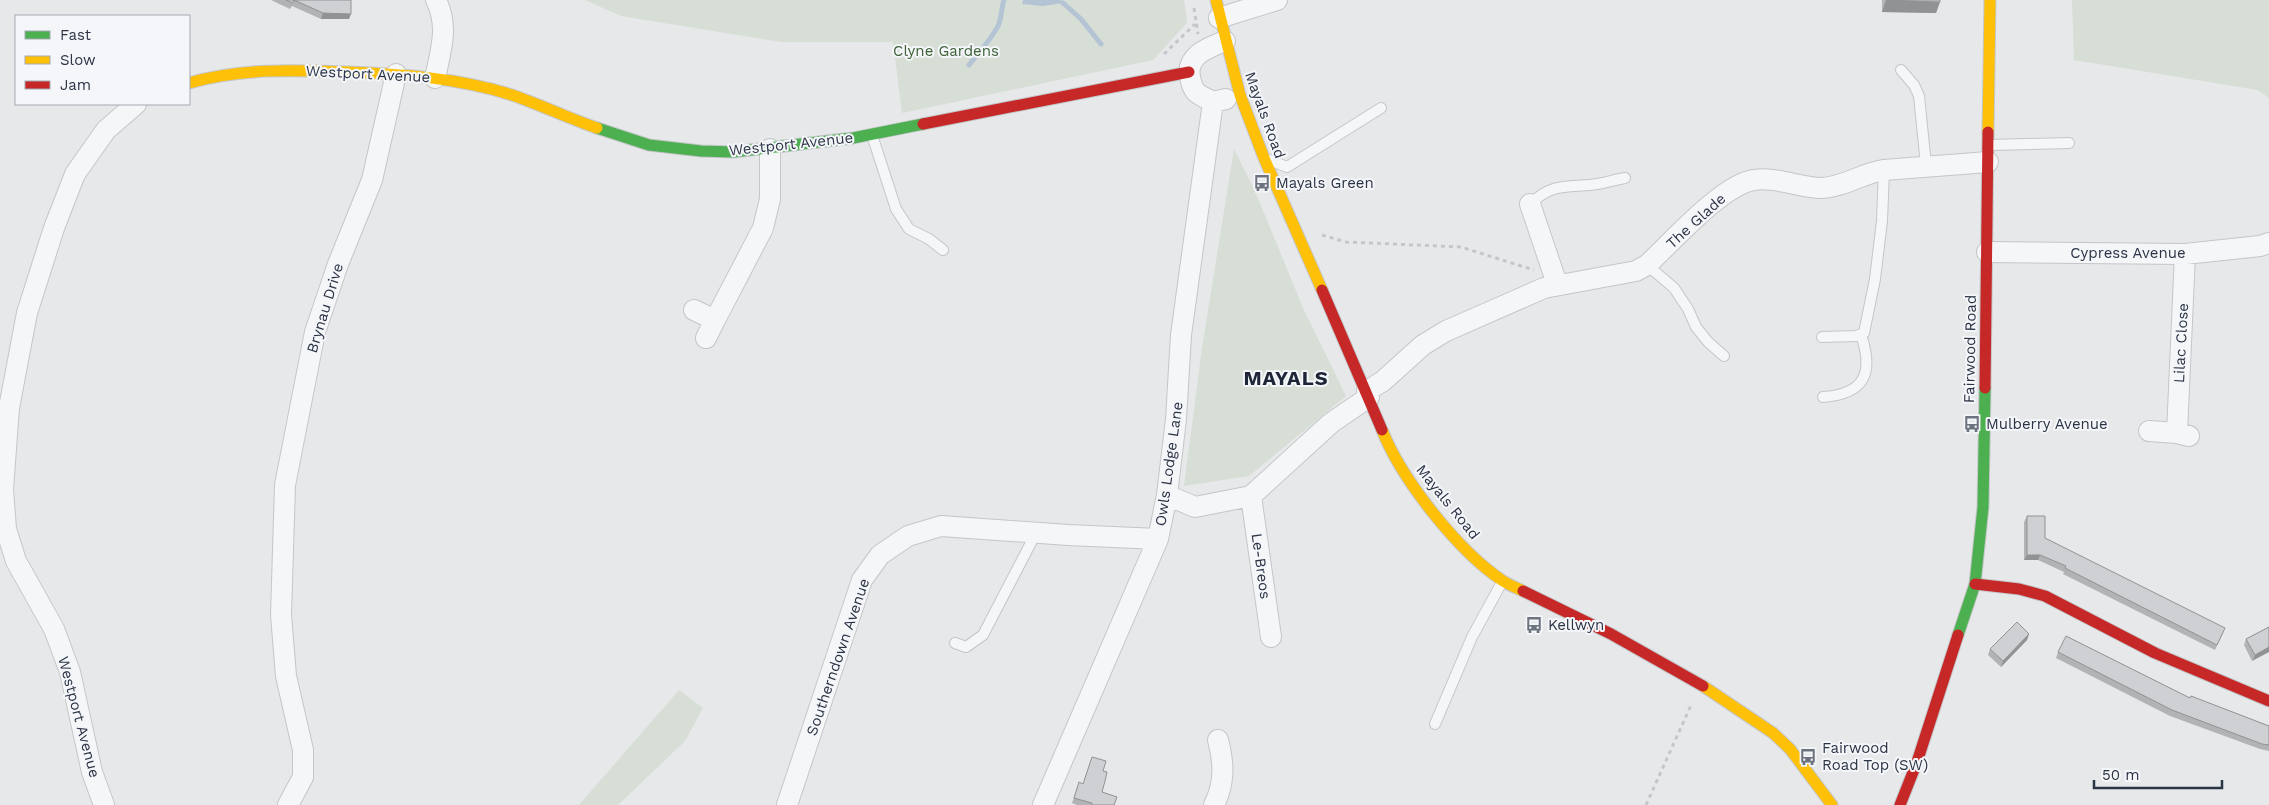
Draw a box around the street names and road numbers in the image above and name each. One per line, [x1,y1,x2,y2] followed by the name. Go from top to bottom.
[305,62,431,86] street label: Westport Avenue
[1241,69,1289,161] street label: Mayals Road
[728,129,854,159] street label: Westport Avenue
[1663,190,1729,252] street label: The Glade
[2070,244,2186,262] street label: Cypress Avenue
[303,261,347,355] street label: Brynau Drive
[1960,295,1980,403] street label: Fairwood Road
[2170,303,2192,383] street label: Lilac Close
[1151,401,1187,527] street label: Owls Lodge Lane
[1412,461,1484,543] street label: Mayals Road
[1247,532,1275,600] street label: Le-Breos
[803,576,873,738] street label: Southerndown Avenue
[54,654,104,780] street label: Westport Avenue

